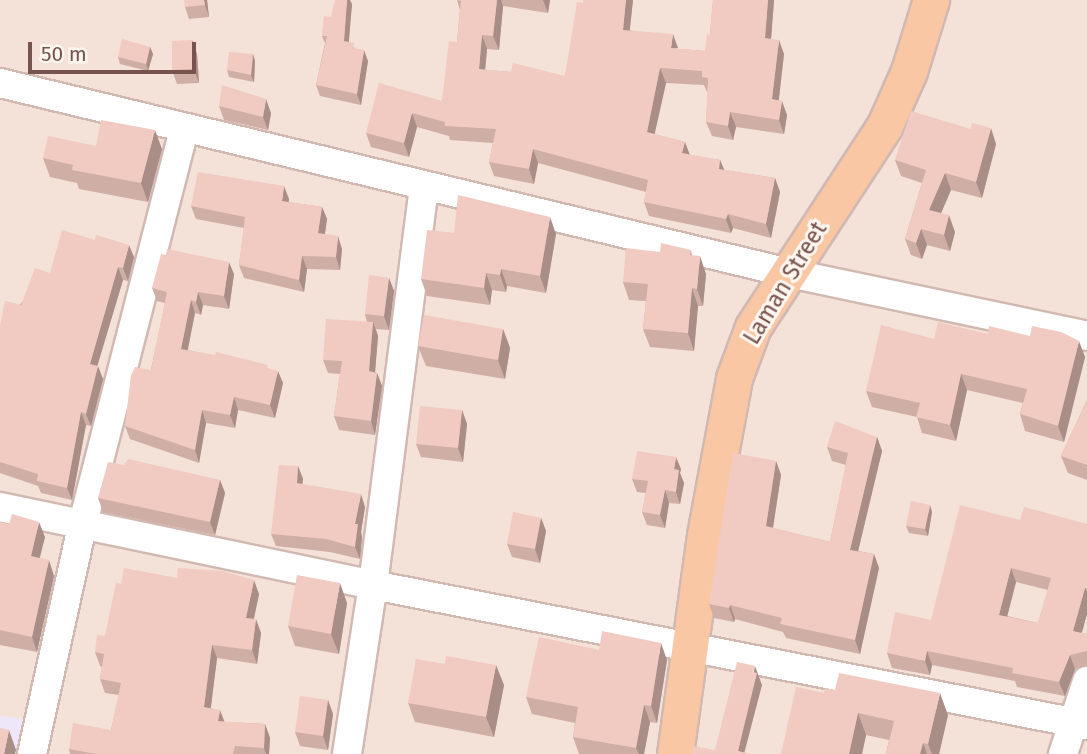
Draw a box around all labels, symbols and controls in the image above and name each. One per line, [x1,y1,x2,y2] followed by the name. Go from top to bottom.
[32,28,200,72] scale bar
[41,41,87,67] text: 50 m
[738,217,832,349] street label: Laman Street

